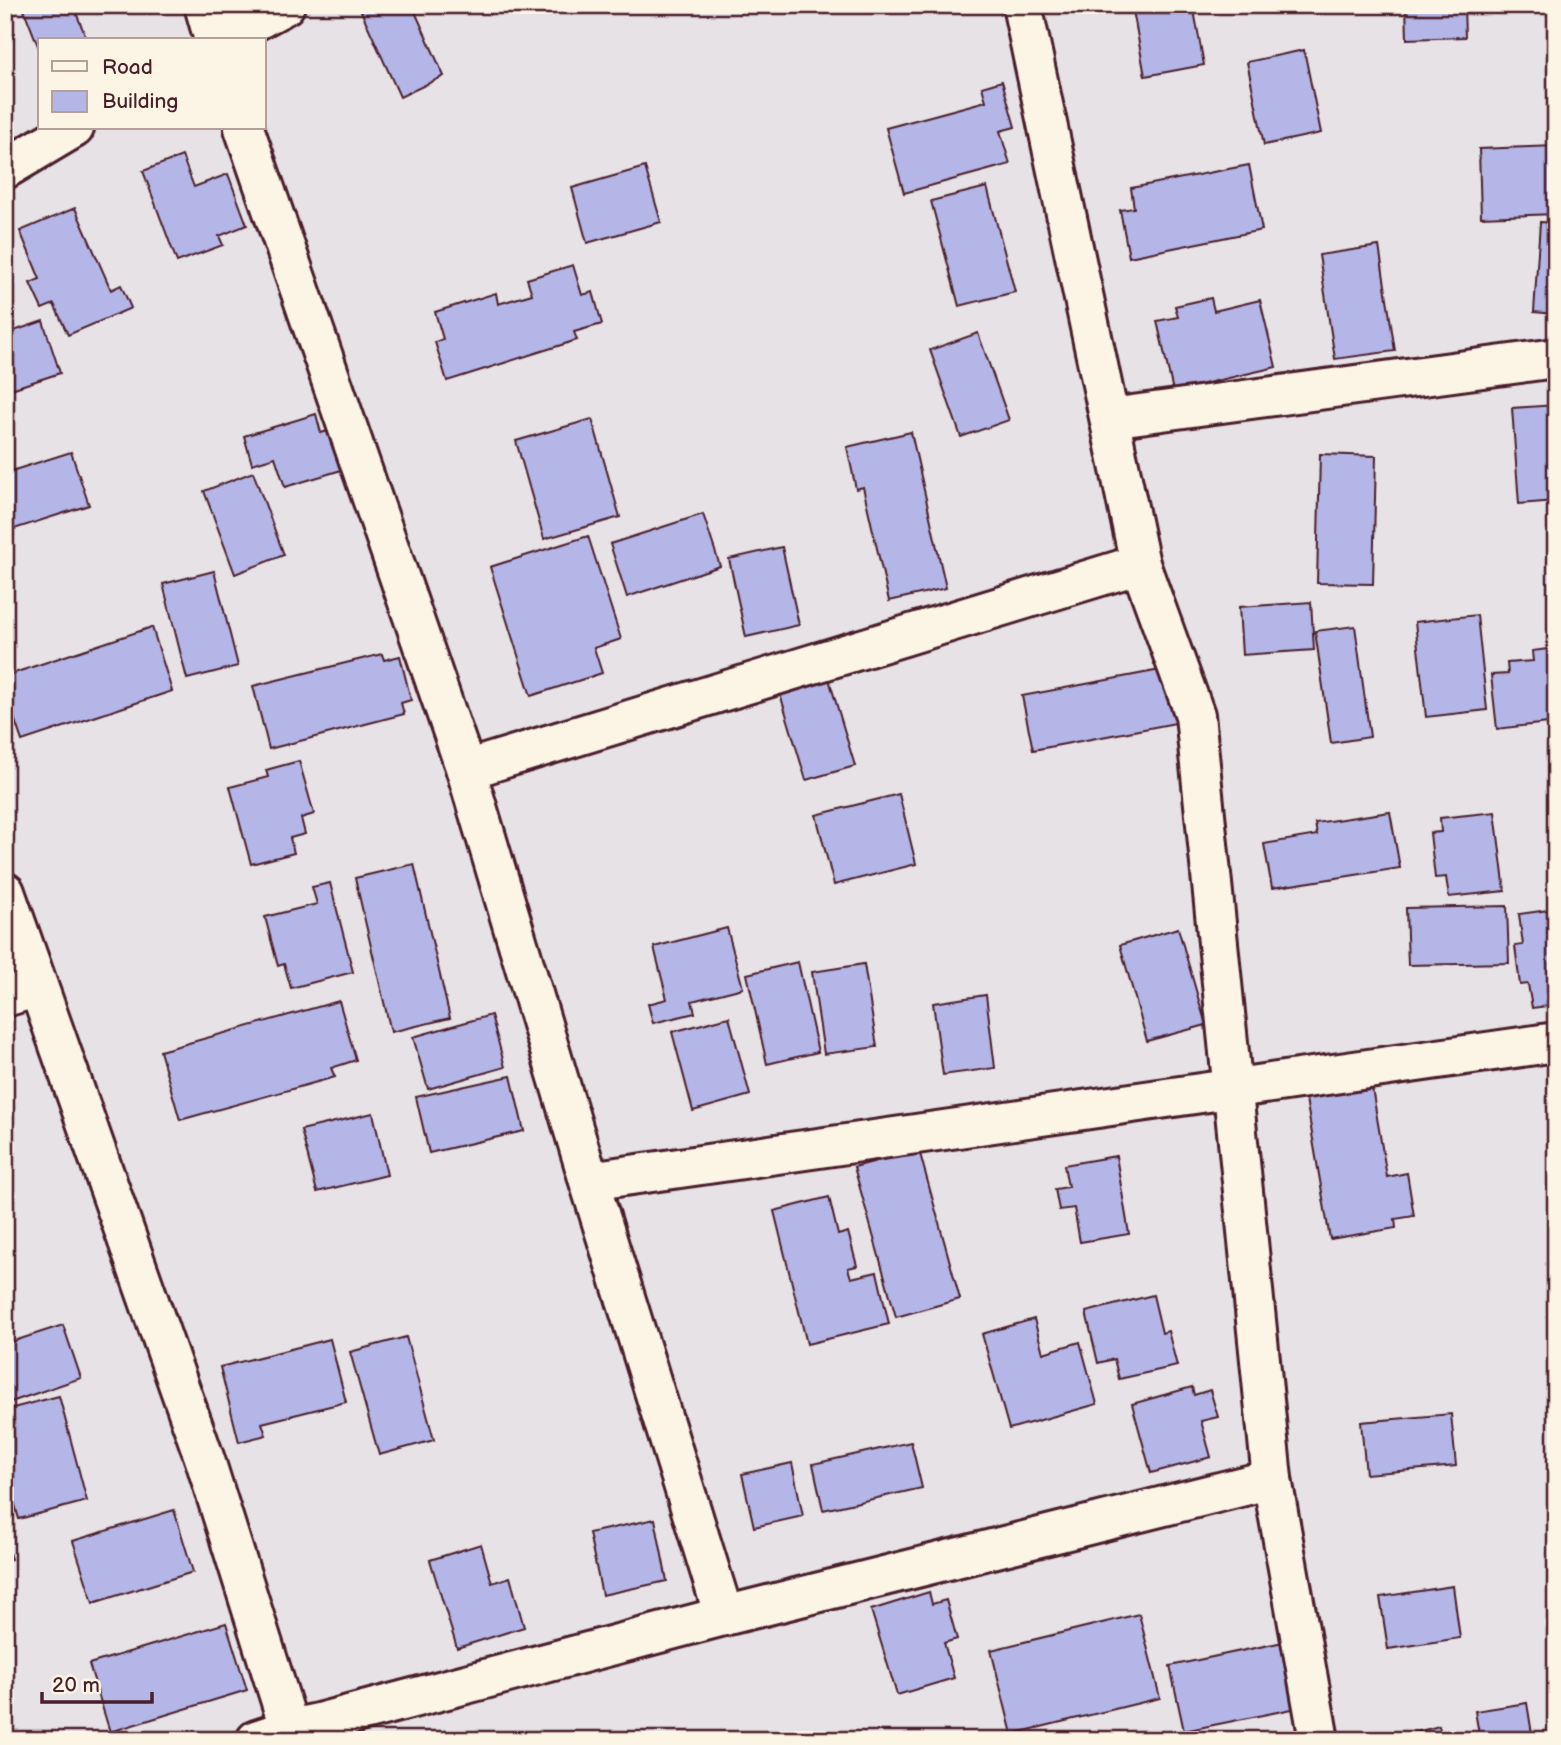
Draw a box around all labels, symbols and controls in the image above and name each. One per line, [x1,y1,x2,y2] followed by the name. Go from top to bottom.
[38,38,266,130] legend
[102,55,153,80] text: Road
[102,89,178,114] text: Building
[42,1661,152,1705] scale bar
[52,1673,100,1698] text: 20 m

